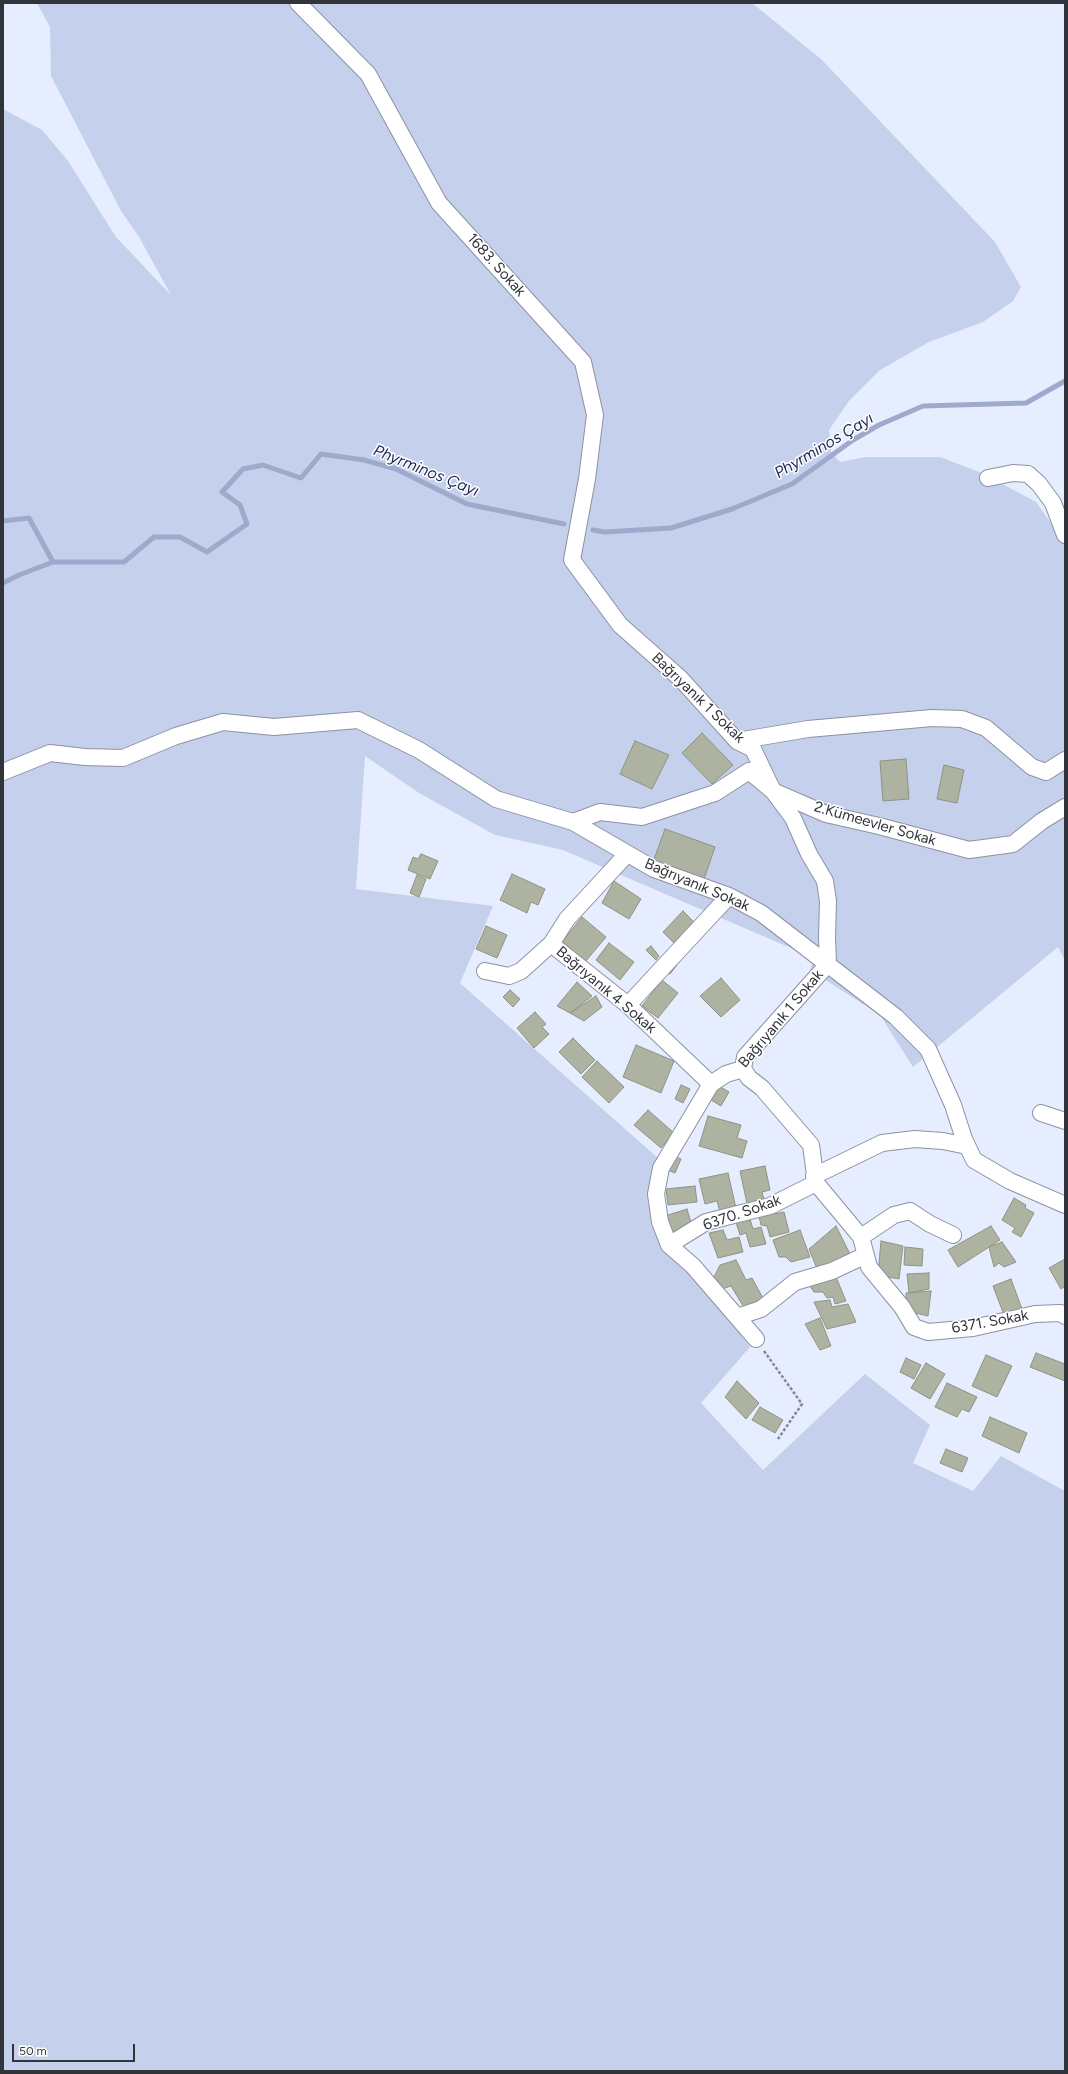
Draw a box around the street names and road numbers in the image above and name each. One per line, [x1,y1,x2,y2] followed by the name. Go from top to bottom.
[463,230,529,300] street label: 1683. Sokak
[648,649,748,747] street label: Bağrıyanık 1 Sokak
[812,798,938,850] street label: 2.Kümeevler Sokak
[642,855,752,915] street label: Bağrıyanık Sokak
[552,943,660,1037] street label: Bağrıyanık 4 Sokak
[735,966,827,1072] street label: Bağrıyanık 1 Sokak
[701,1191,783,1235] street label: 6370. Sokak
[950,1306,1030,1338] street label: 6371. Sokak

